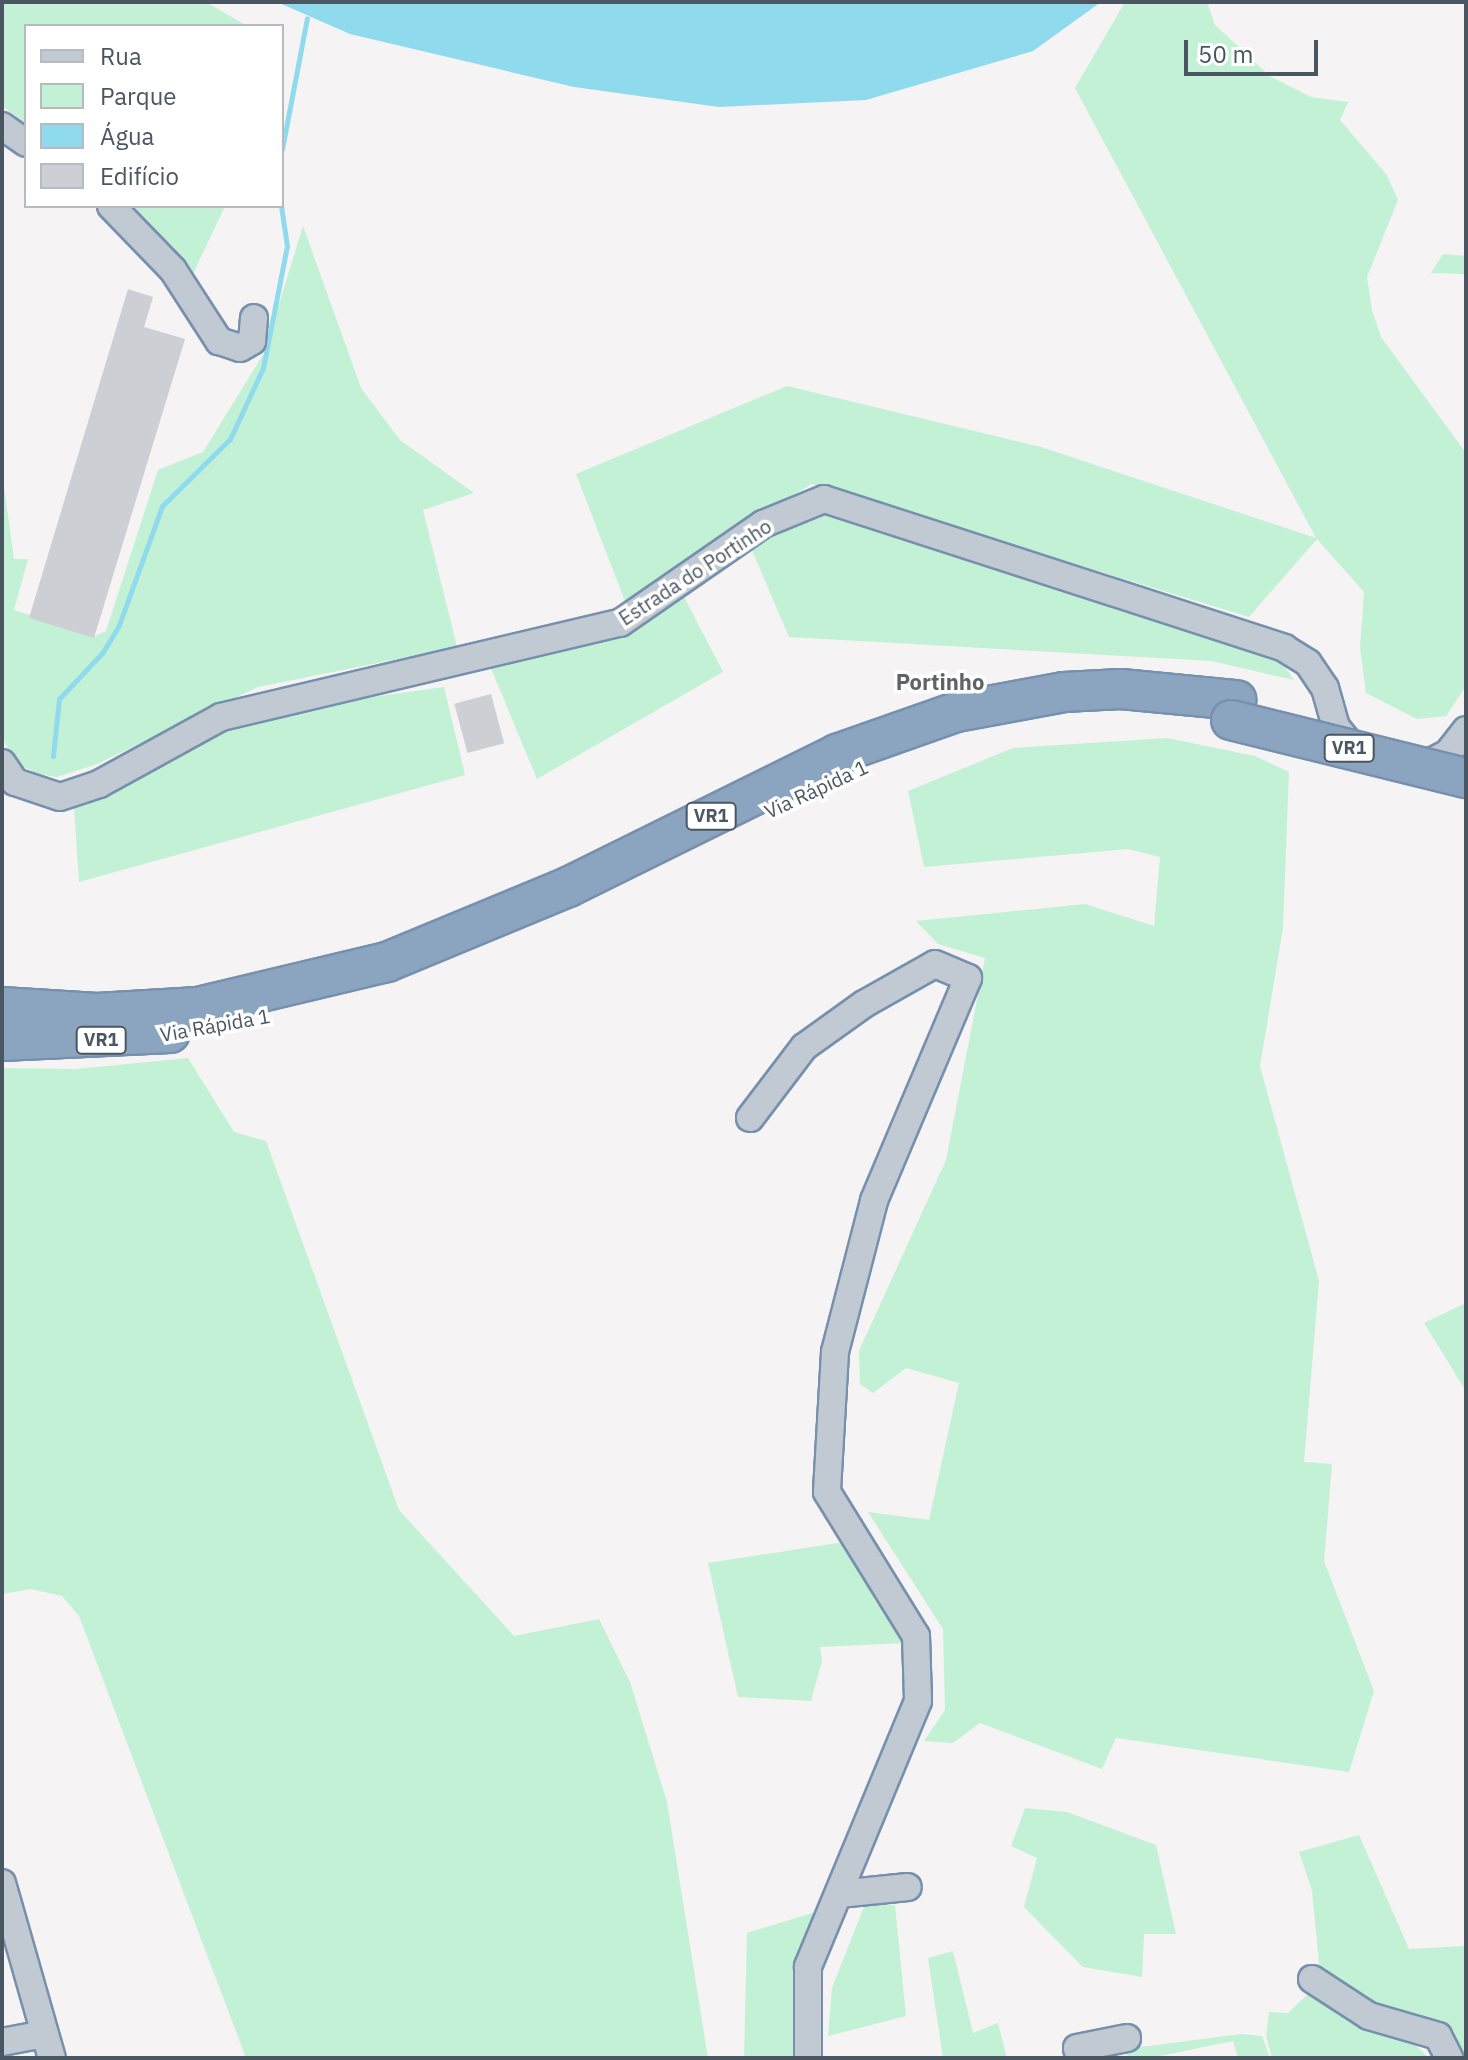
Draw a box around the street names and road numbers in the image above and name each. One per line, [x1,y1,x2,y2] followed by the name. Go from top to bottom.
[614,514,776,630] street label: Estrada do Portinho
[1323,734,1375,762] road number: VR1
[760,755,872,823] street label: Via Rápida 1
[685,802,737,830] road number: VR1
[158,1004,272,1046] street label: Via Rápida 1
[75,1026,127,1054] road number: VR1

